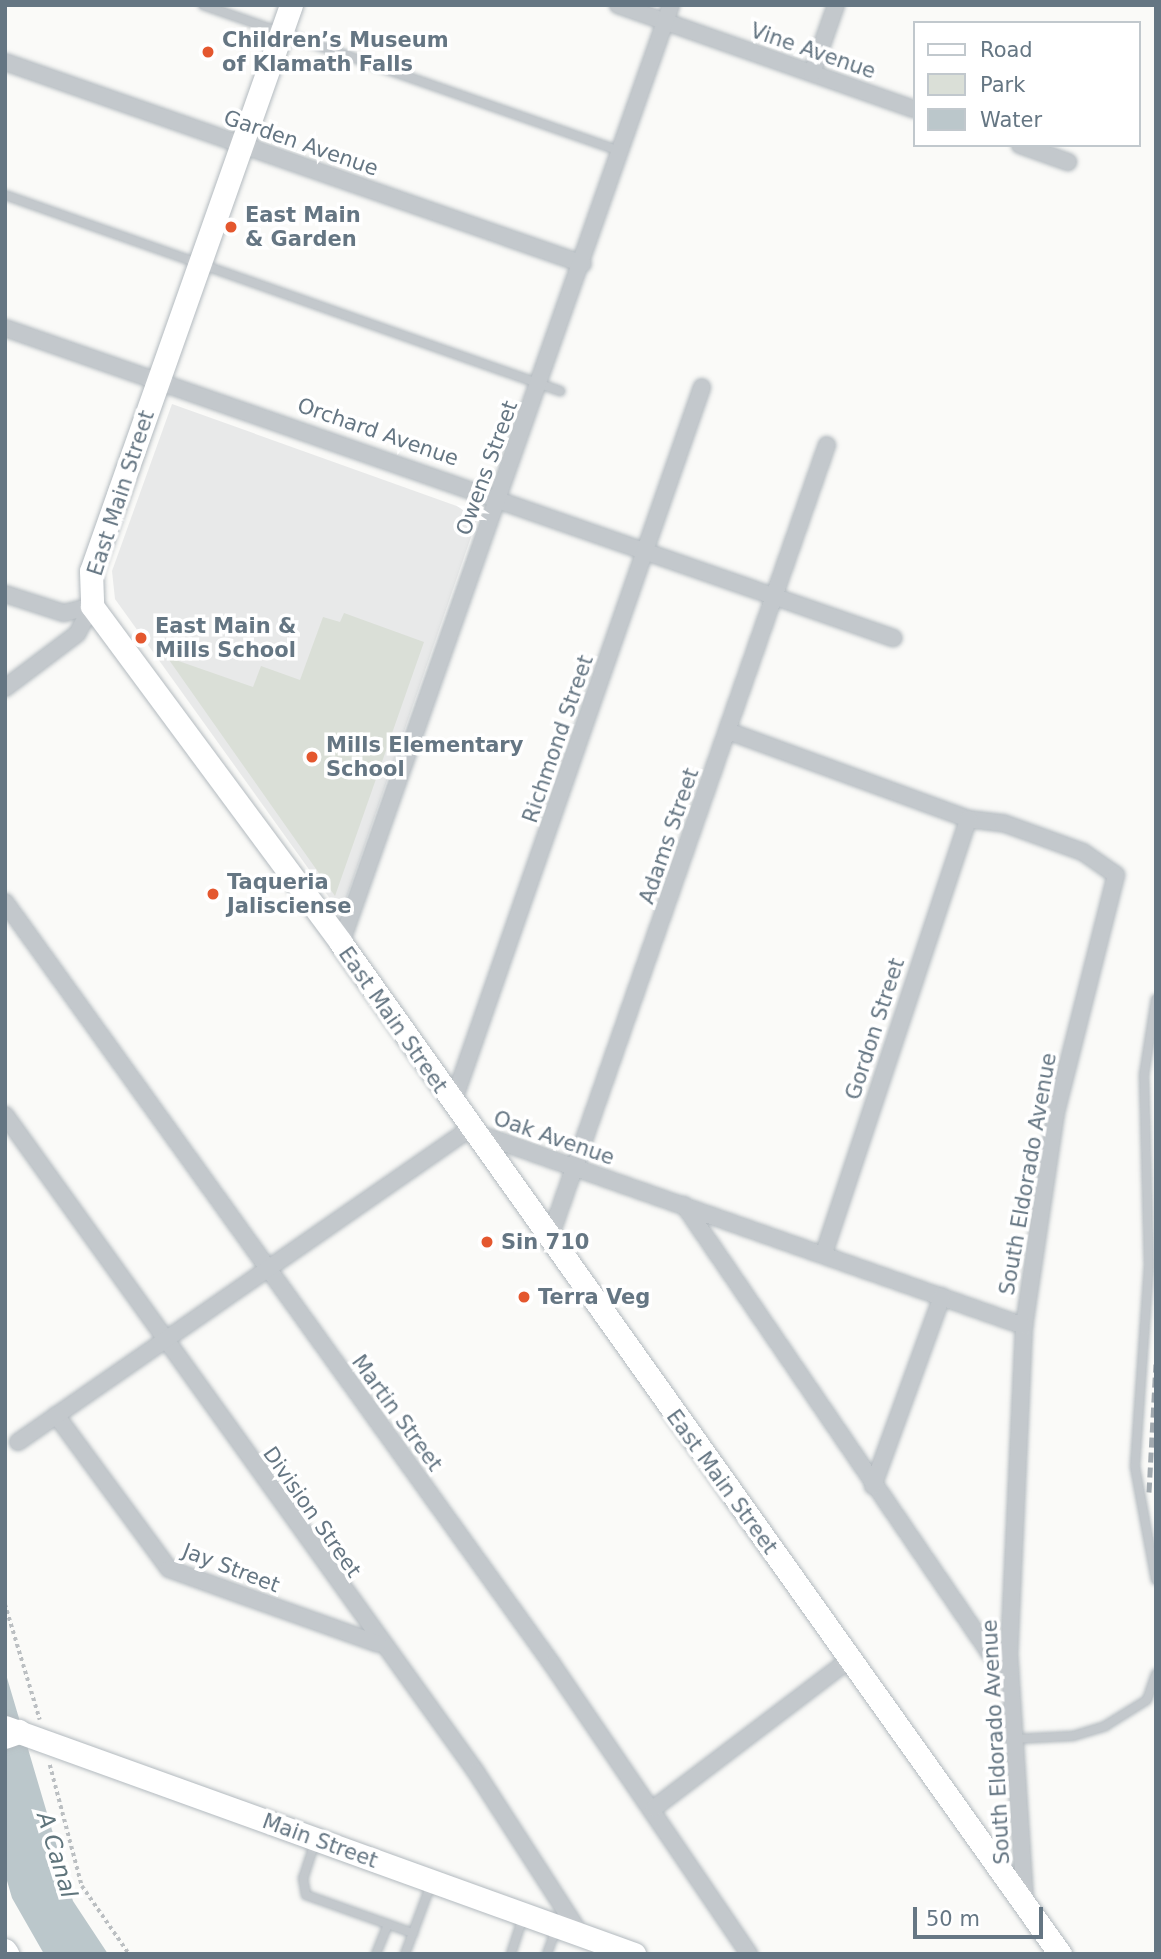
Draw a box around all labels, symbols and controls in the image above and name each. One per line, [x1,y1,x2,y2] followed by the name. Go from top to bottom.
[747,18,879,84] street label: Vine Avenue
[912,21,1140,147] legend
[222,27,449,77] place label: Children’s Museum of Klamath Falls
[980,38,1033,62] text: Road
[200,44,216,60] marker: Children’s Museum of Klamath Falls
[980,73,1025,97] text: Park
[220,105,382,181] street label: Garden Avenue
[980,108,1042,132] text: Water
[245,202,361,252] place label: East Main & Garden
[223,219,239,235] marker: East Main & Garden
[294,393,462,471] street label: Orchard Avenue
[451,397,523,539] street label: Owens Street
[82,407,160,579] street label: East Main Street
[155,613,296,663] place label: East Main & Mills School
[133,630,149,646] marker: East Main & Mills School
[517,652,599,826] street label: Richmond Street
[326,732,523,782] place label: Mills Elementary School
[304,749,320,765] marker: Mills Elementary School
[634,765,704,907] street label: Adams Street
[227,869,351,919] place label: Taqueria Jalisciense
[205,886,221,902] marker: Taqueria Jalisciense
[333,942,453,1098] street label: East Main Street
[840,955,910,1103] street label: Gordon Street
[994,1051,1062,1297] street label: South Eldorado Avenue
[490,1106,618,1170] street label: Oak Avenue
[501,1229,589,1255] place label: Sin 710
[479,1234,495,1250] marker: Sin 710
[538,1284,650,1310] place label: Terra Veg
[516,1289,532,1305] marker: Terra Veg
[346,1350,448,1476] street label: Martin Street
[661,1405,783,1559] street label: East Main Street
[258,1442,366,1582] street label: Division Street
[179,1538,283,1598] street label: Jay Street
[977,1619,1015,1865] street label: South Eldorado Avenue
[31,1809,83,1901] water label: A Canal
[259,1809,381,1873] street label: Main Street
[916,1892,1046,1936] scale bar
[926,1907,980,1931] text: 50 m

